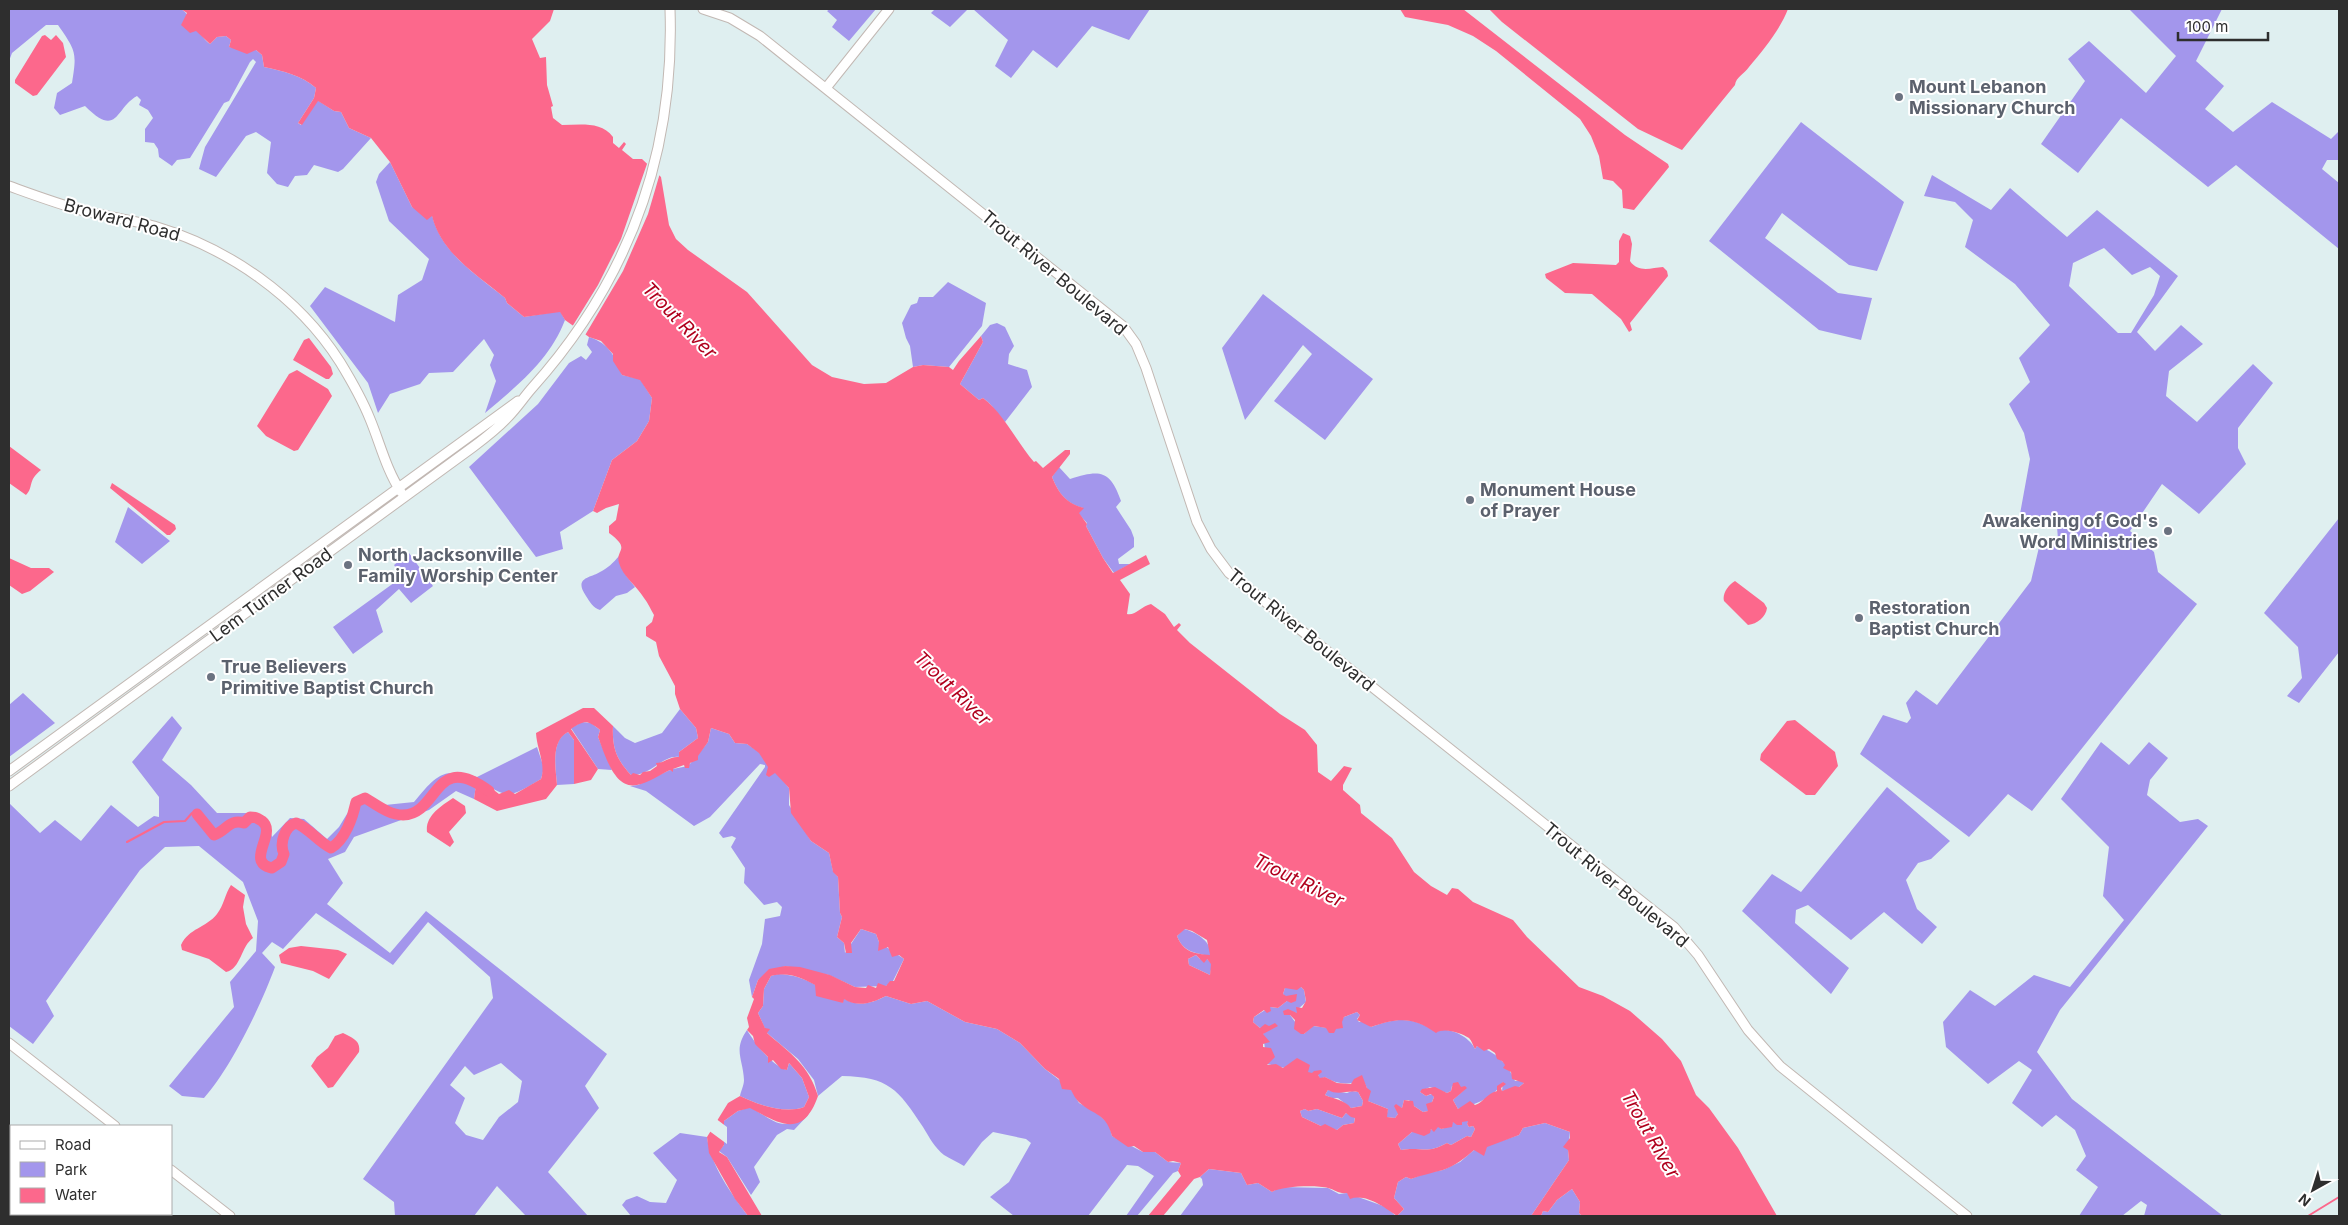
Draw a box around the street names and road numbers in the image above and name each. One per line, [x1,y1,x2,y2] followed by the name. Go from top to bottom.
[62,194,183,245] street label: Broward Road
[978,206,1131,339] street label: Trout River Boulevard
[206,543,336,646] street label: Lem Turner Road
[1224,564,1379,695] street label: Trout River Boulevard
[1540,818,1693,951] street label: Trout River Boulevard

